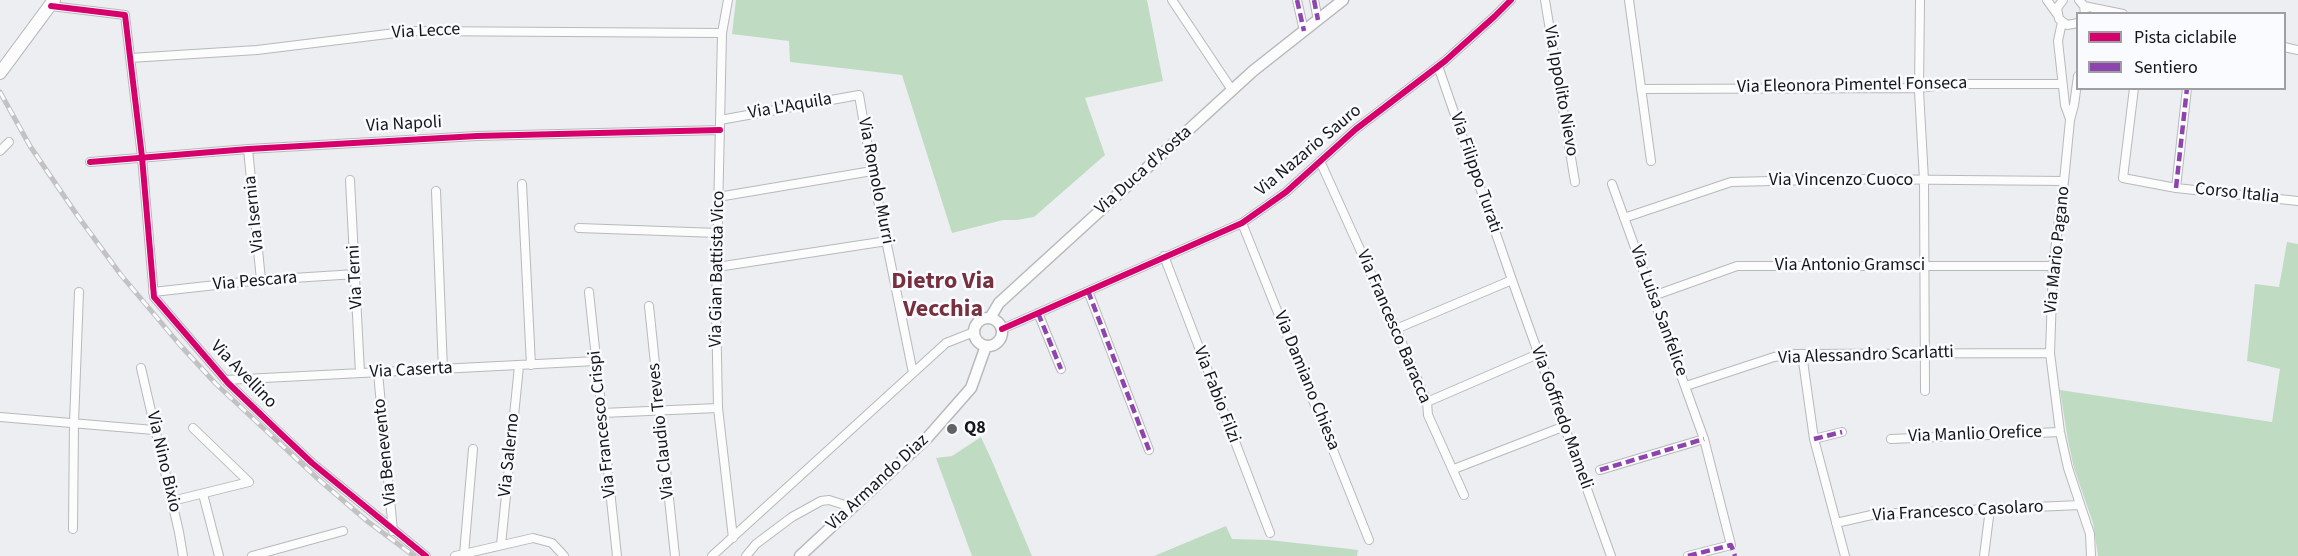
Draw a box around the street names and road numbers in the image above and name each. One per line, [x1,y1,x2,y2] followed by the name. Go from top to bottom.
[391,19,461,45] street label: Via Lecce
[1538,24,1582,158] street label: Via Ippolito Nievo
[1737,73,1967,99] street label: Via Eleonora Pimentel Fonseca
[746,89,834,125] street label: Via L'Aquila
[1252,100,1366,202] street label: Via Nazario Sauro
[1444,110,1506,236] street label: Via Filippo Turati
[366,112,442,138] street label: Via Napoli
[852,116,898,246] street label: Via Romolo Murri
[1091,122,1197,220] street label: Via Duca d'Aosta
[1769,170,1913,192] street label: Via Vincenzo Cuoco
[240,174,270,254] street label: Via Isernia
[2194,179,2280,209] street label: Corso Italia
[2041,185,2075,315] street label: Via Mario Pagano
[706,190,730,348] street label: Via Gian Battista Vico
[1624,243,1692,379] street label: Via Luisa Sanfelice
[344,244,368,310] street label: Via Terni
[1351,247,1435,407] street label: Via Francesco Baracca
[1775,255,1925,277] street label: Via Antonio Gramsci
[212,268,298,296] street label: Via Pescara
[1268,308,1344,454] street label: Via Damiano Chiesa
[205,336,281,414] street label: Via Avellino
[1778,342,1954,370] street label: Via Alessandro Scarlatti
[1525,343,1597,493] street label: Via Goffredo Mameli
[1188,344,1244,446] street label: Via Fabio Filzi
[585,349,621,499] street label: Via Francesco Crispi
[369,358,453,384] street label: Via Caserta
[644,362,680,500] street label: Via Claudio Treves
[370,397,402,507] street label: Via Benevento
[141,409,185,515] street label: Via Nino Bixio
[495,412,525,498] street label: Via Salerno
[1908,422,2042,448] street label: Via Manlio Orefice
[822,430,934,536] street label: Via Armando Diaz
[1872,497,2044,527] street label: Via Francesco Casolaro

